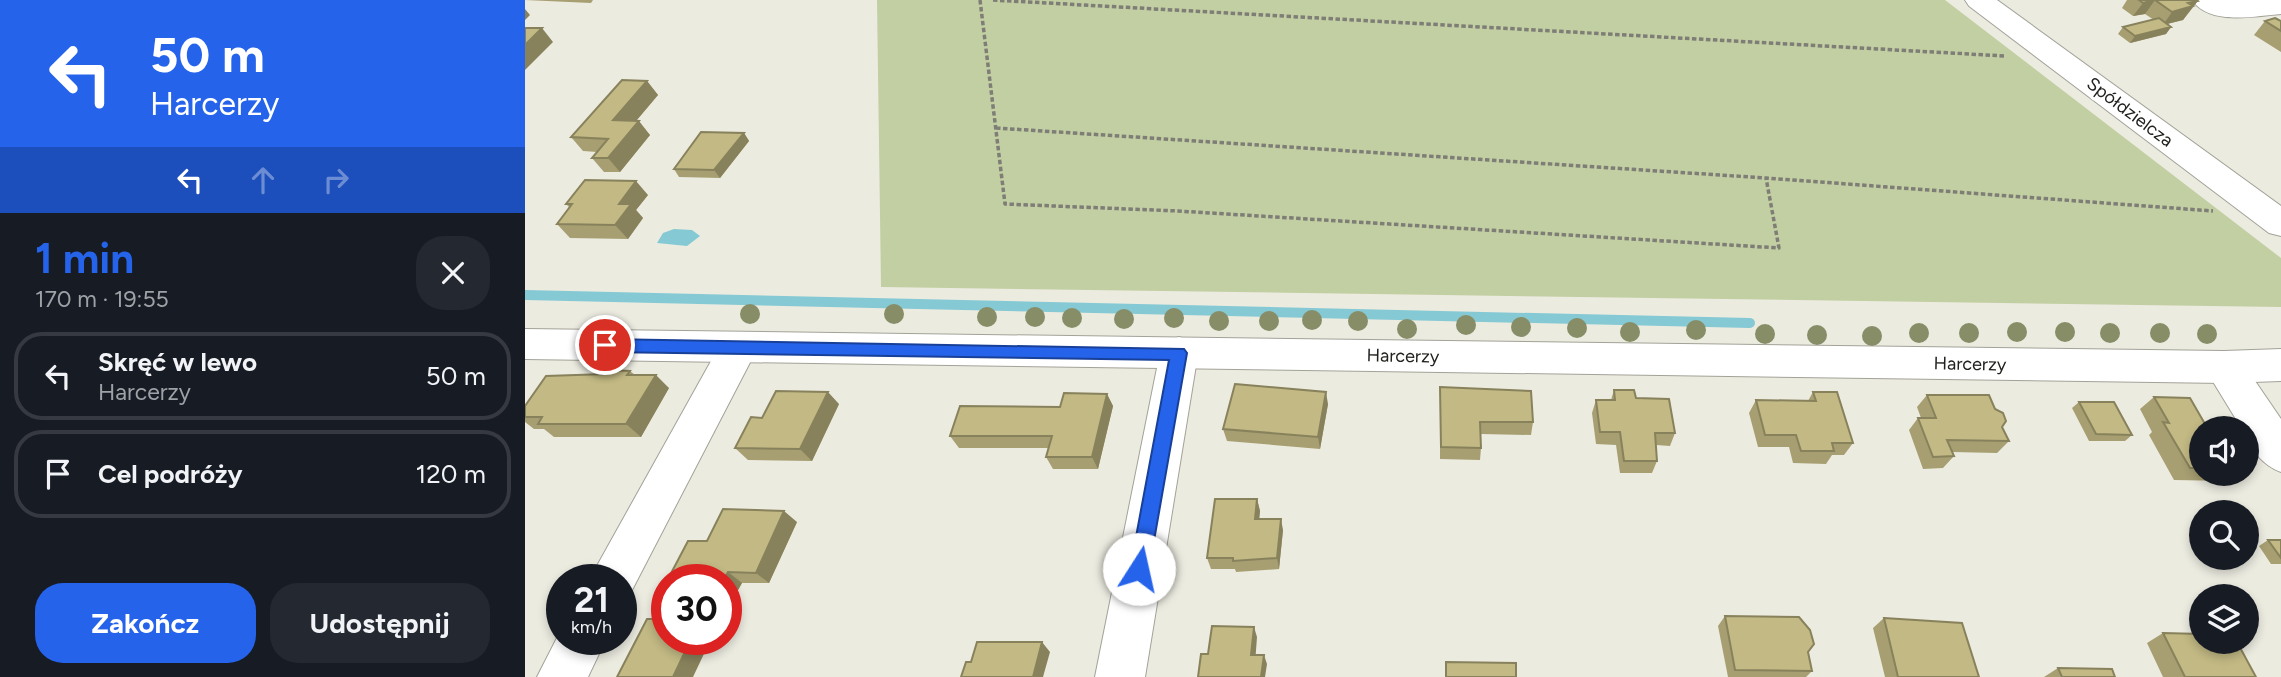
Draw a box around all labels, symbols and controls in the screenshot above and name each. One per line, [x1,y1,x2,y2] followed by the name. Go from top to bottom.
[150,25,265,84] text: 50 m
[35,28,126,119] icon: left
[2083,72,2177,152] street label: Spółdzielcza
[150,85,279,123] text: Harcerzy
[171,161,209,199] icon: left
[244,161,282,199] icon: ahead
[317,161,355,199] icon: right
[35,233,134,284] text: 1 min
[416,236,490,310] button: close
[35,285,169,313] text: 170 m · 19:55
[575,315,635,375] pin
[586,326,624,364] icon: arrive
[1366,344,1440,368] street label: Harcerzy
[98,346,257,378] text: Skręć w lewo
[1933,352,2007,376] street label: Harcerzy
[39,357,77,395] icon: left
[426,360,486,392] text: 50 m
[98,378,191,406] text: Harcerzy
[2189,416,2259,654] map controls
[2189,416,2259,486] button: sound
[39,455,77,493] icon: arrive
[98,458,242,490] text: Cel podróży
[416,458,486,490] text: 120 m
[2189,500,2259,570] button: search
[1102,532,1176,606] position arrow
[651,564,742,655] speed limit sign: 30
[574,579,609,621] text: 21
[35,583,256,663] button: Zakończ
[270,583,490,663] button: Udostępnij
[2189,584,2259,654] button: layers
[571,616,612,638] text: km/h

